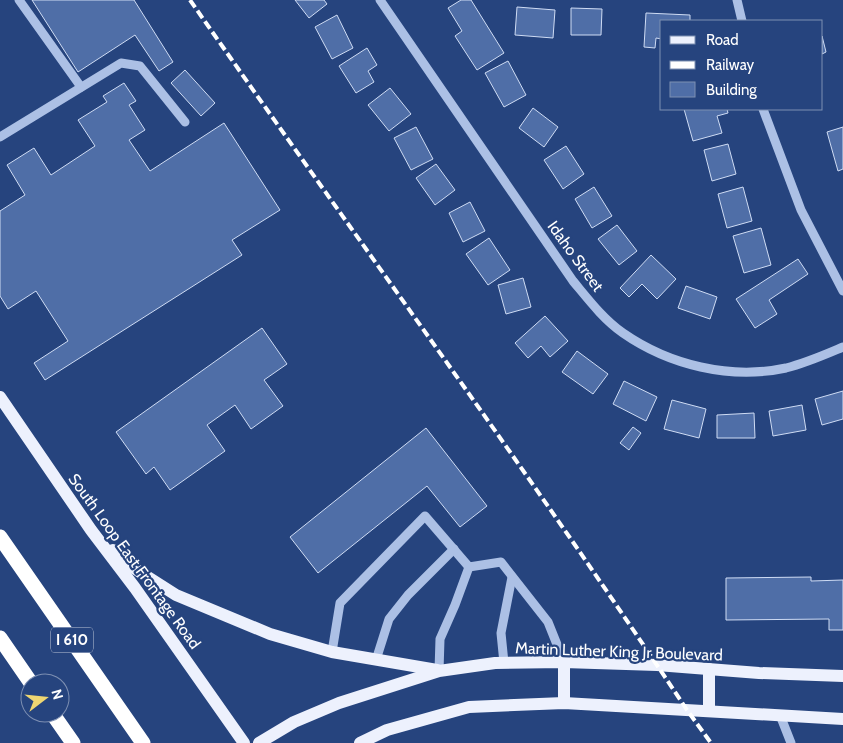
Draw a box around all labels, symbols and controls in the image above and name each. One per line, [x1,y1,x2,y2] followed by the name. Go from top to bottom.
[660,20,823,110] legend
[706,31,739,49] text: Road
[706,56,755,74] text: Railway
[706,81,757,99] text: Building
[544,217,608,296] street label: Idaho Street
[65,470,205,653] street label: South Loop East Frontage Road
[51,628,93,652] road number: I 610
[515,638,723,665] street label: Martin Luther King Jr Boulevard
[20,673,70,723] north arrow
[47,687,68,702] text: N

